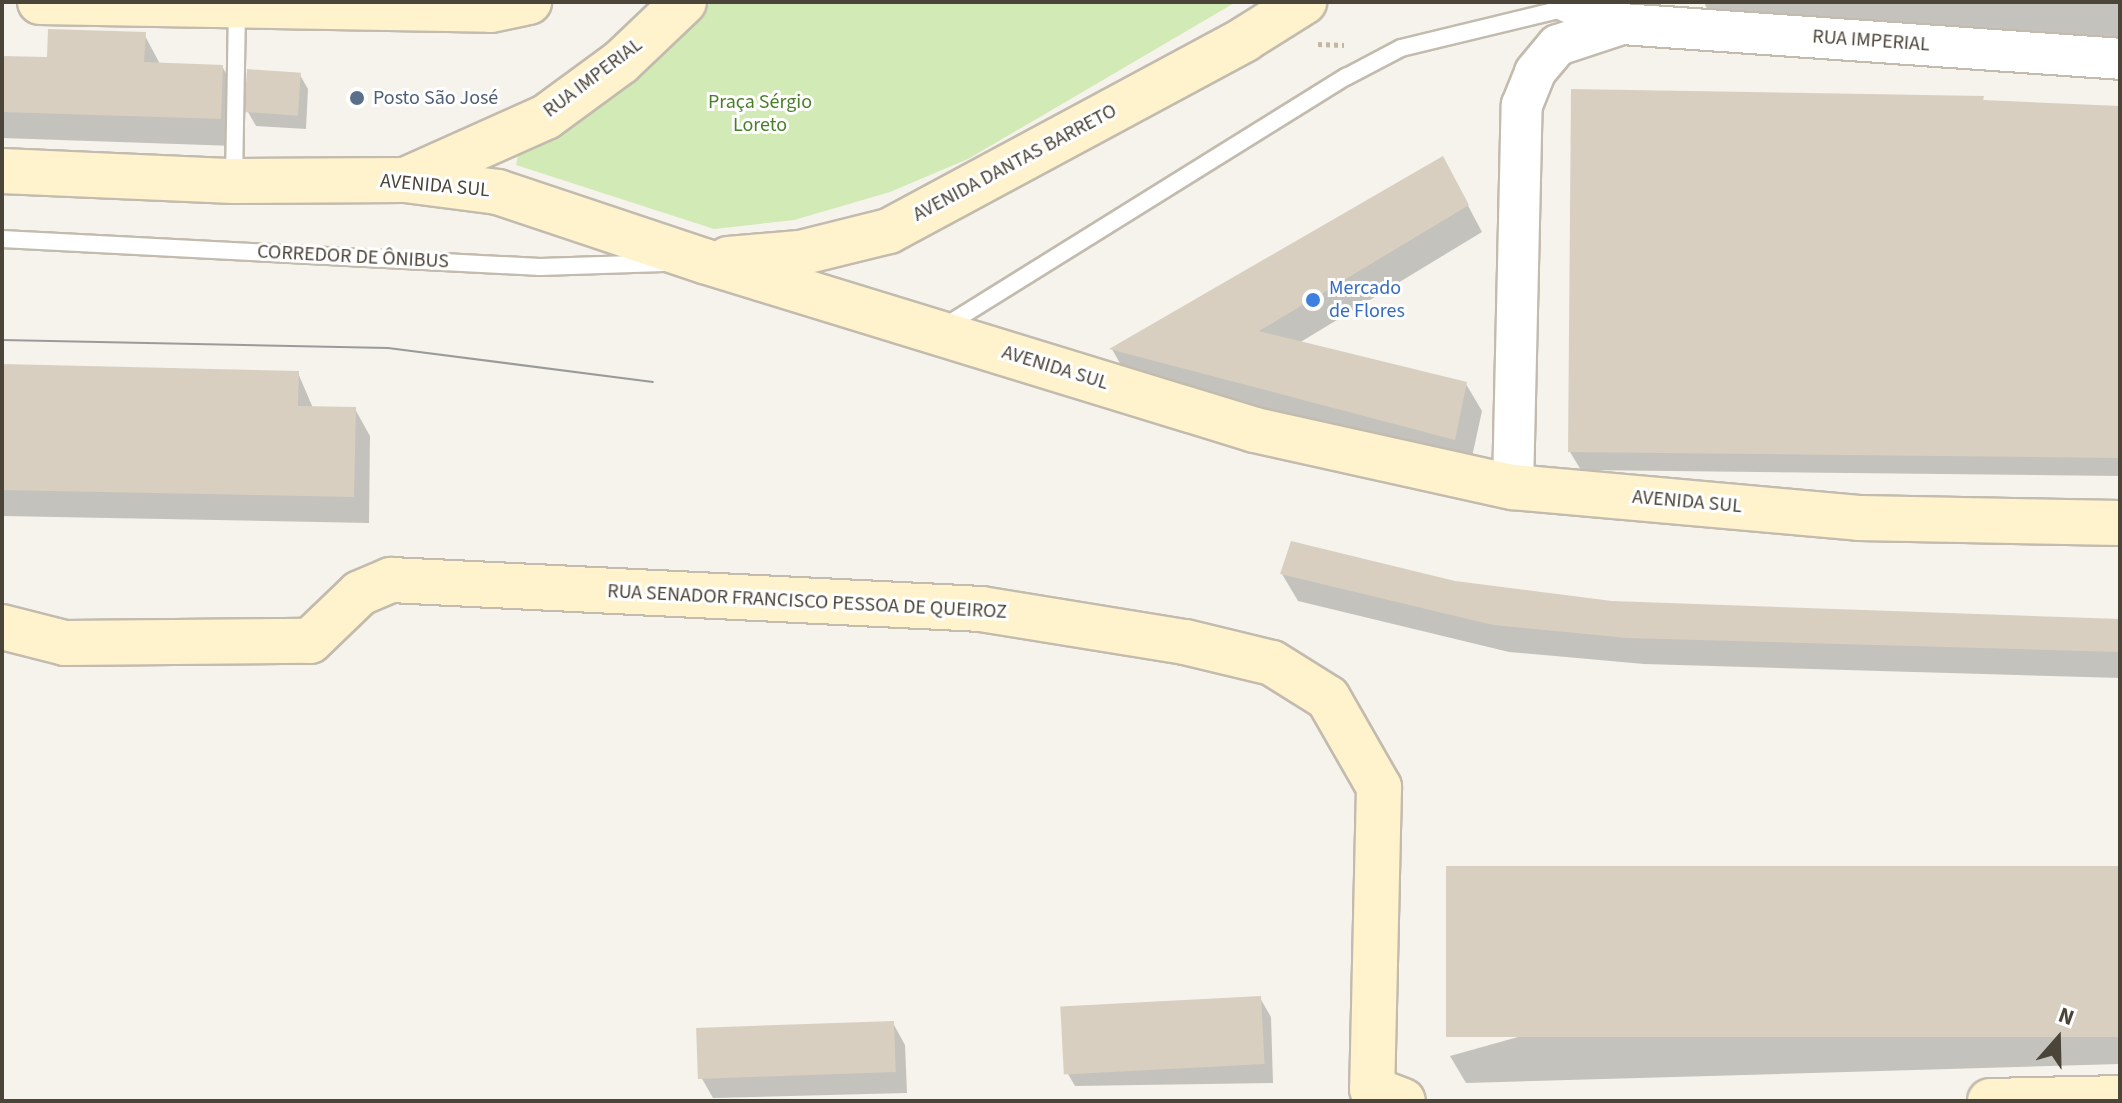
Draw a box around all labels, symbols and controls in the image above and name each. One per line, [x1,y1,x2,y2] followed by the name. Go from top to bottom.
[1811,25,1931,57] street label: RUA IMPERIAL
[539,33,647,123] street label: RUA IMPERIAL
[373,86,498,110] place label: Posto São José
[348,89,366,107] marker: Posto São José
[708,90,812,137] park label: Praça Sérgio Loreto
[909,99,1121,227] street label: AVENIDA DANTAS BARRETO
[379,169,491,203] street label: AVENIDA SUL
[257,240,449,274] street label: CORREDOR DE ÔNIBUS
[1329,276,1405,323] place label: Mercado de Flores
[1304,291,1322,309] marker: Mercado de Flores
[999,340,1111,396] street label: AVENIDA SUL
[1631,485,1743,519] street label: AVENIDA SUL
[607,580,1007,624] street label: RUA SENADOR FRANCISCO PESSOA DE QUEIROZ
[2018,999,2098,1079] north arrow
[2054,999,2079,1034] text: N

